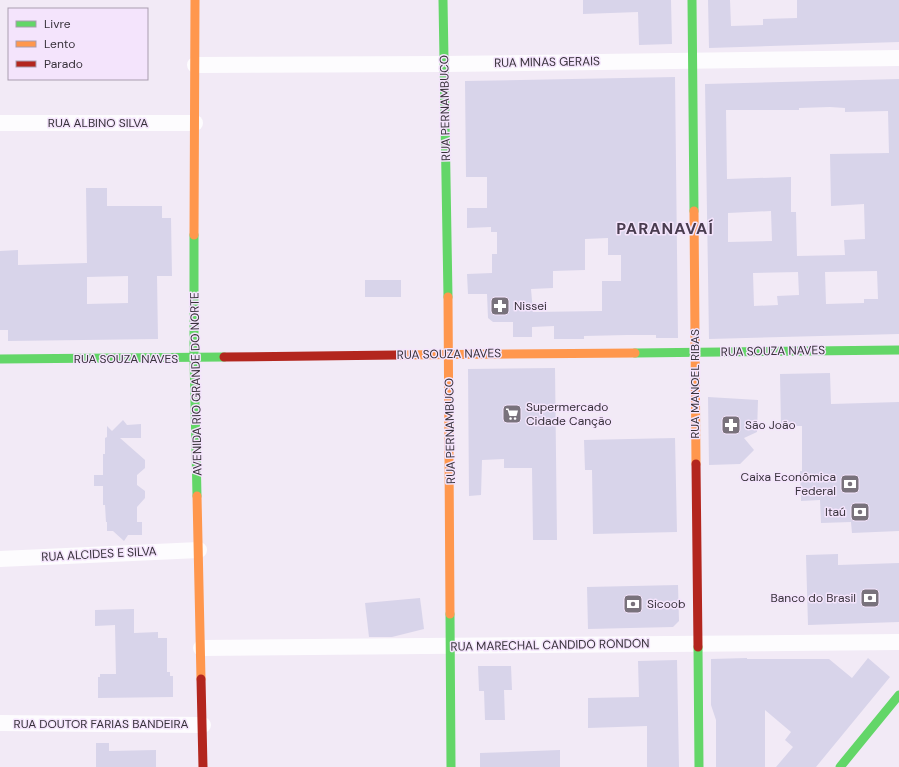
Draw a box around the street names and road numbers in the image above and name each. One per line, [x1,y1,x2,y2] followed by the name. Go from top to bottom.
[494,53,600,71] street label: RUA MINAS GERAIS
[436,55,454,161] street label: RUA PERNAMBUCO
[48,115,148,131] street label: RUA ALBINO SILVA
[186,292,206,476] street label: AVENIDA RIO GRANDE DO NORTE
[687,329,703,439] street label: RUA MANOEL RIBAS
[721,342,825,360] street label: RUA SOUZA NAVES
[397,345,501,363] street label: RUA SOUZA NAVES
[74,351,178,367] street label: RUA SOUZA NAVES
[441,378,459,484] street label: RUA PERNAMBUCO
[41,543,157,565] street label: RUA ALCIDES E SILVA
[450,635,650,655] street label: RUA MARECHAL CANDIDO RONDON
[14,716,189,732] street label: RUA DOUTOR FARIAS BANDEIRA

